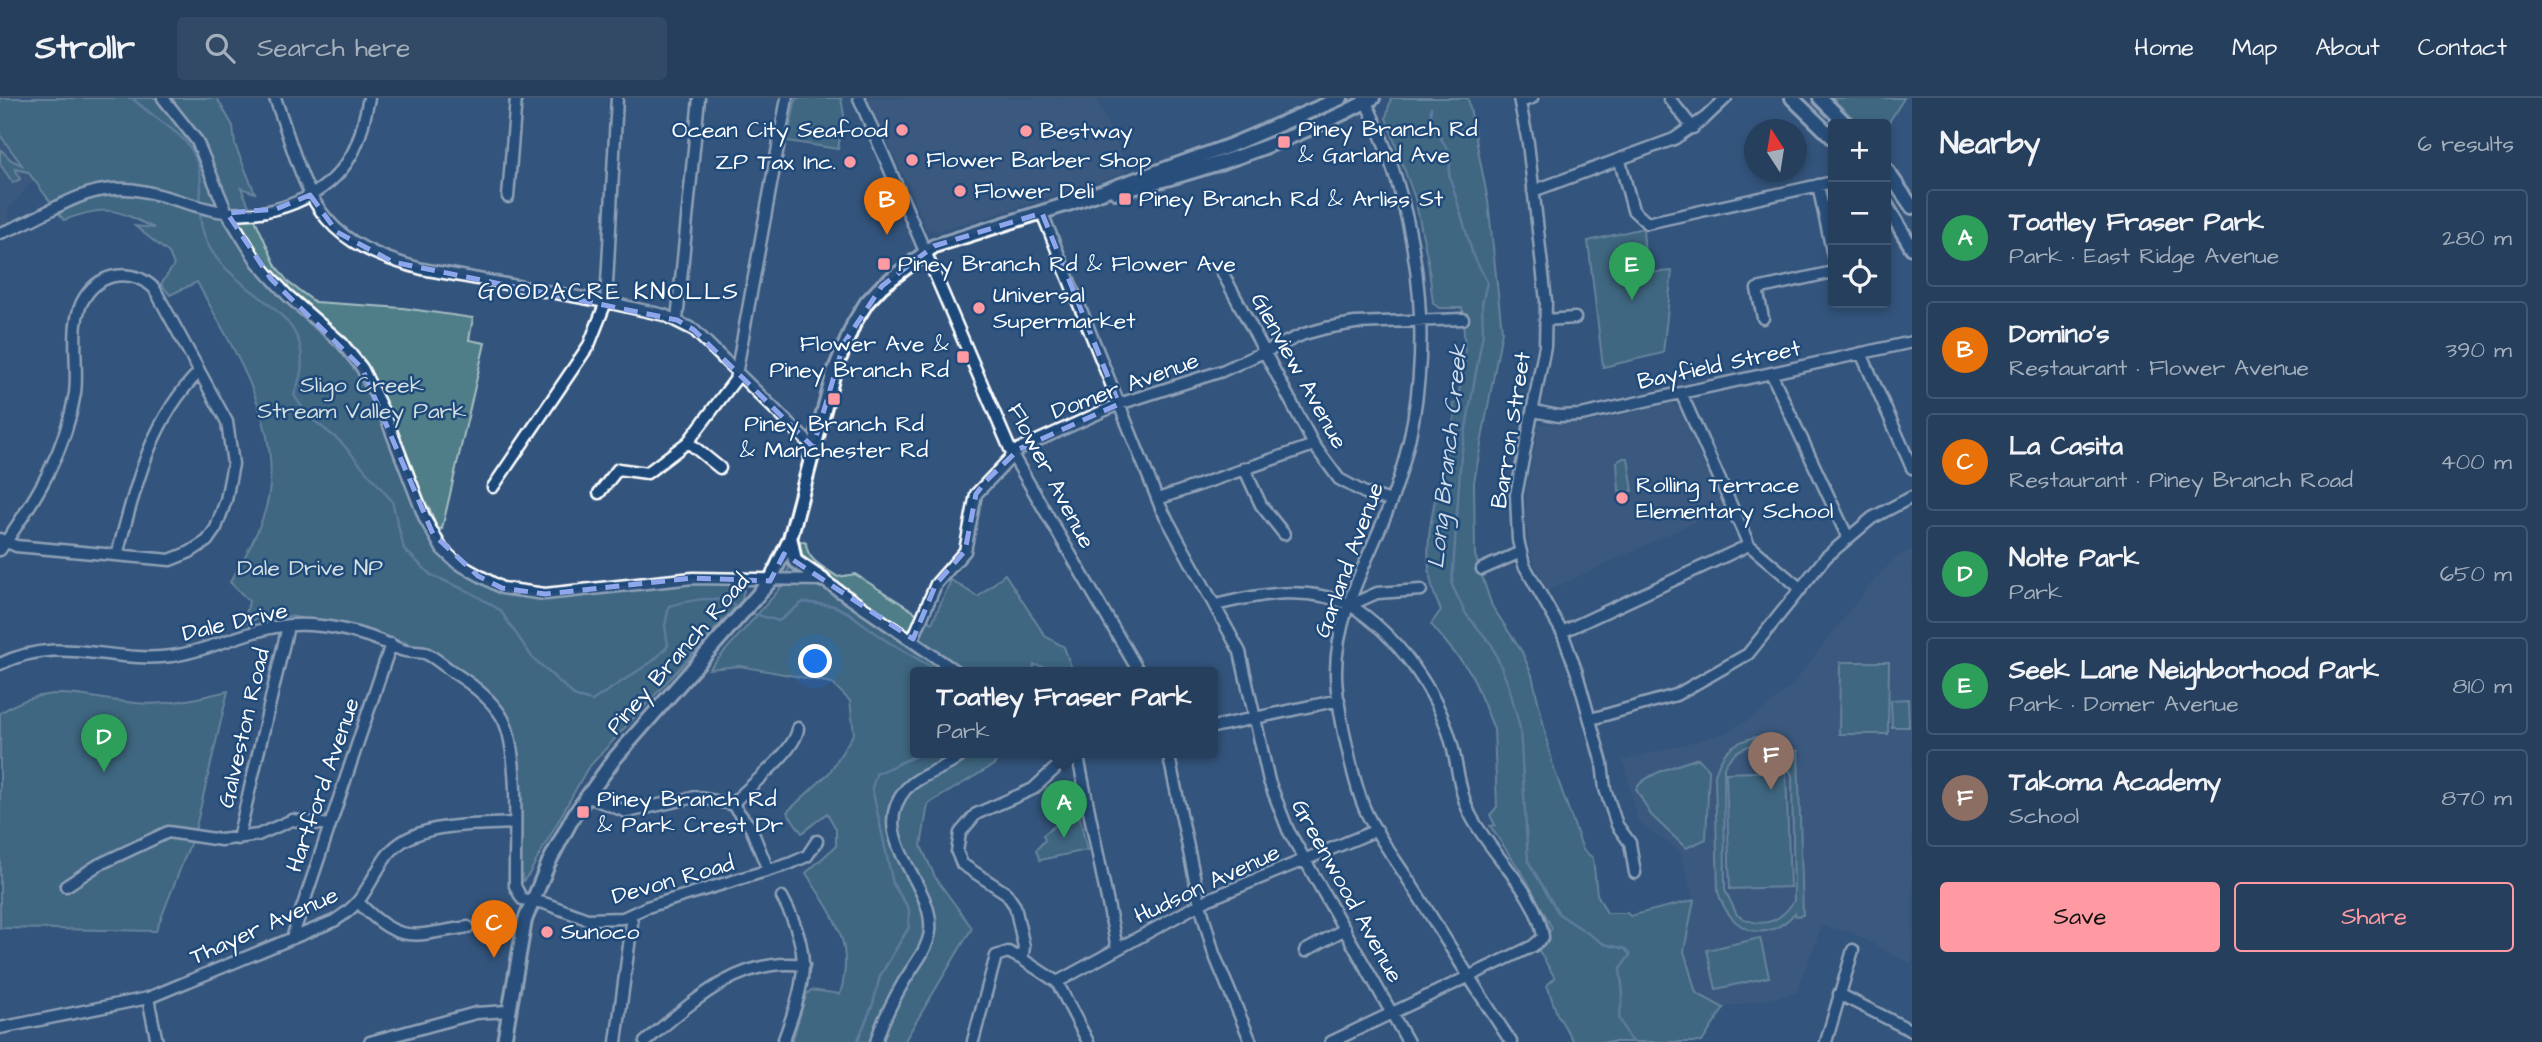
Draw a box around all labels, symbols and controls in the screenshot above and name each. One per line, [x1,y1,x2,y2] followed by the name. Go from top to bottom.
[177,17,667,80] search box
[35,25,135,71] text: Strollr
[201,29,239,67] icon: search
[257,30,410,66] text: Search here
[2134,31,2194,65] text: Home
[2232,31,2277,65] text: Map
[2315,31,2380,65] text: About
[2418,31,2507,65] text: Contact
[1298,113,1478,171] place label: Piney Branch Rd & Garland Ave
[672,114,888,147] place label: Ocean City Seafood
[1040,115,1133,148] place label: Bestway
[1744,119,1807,182] north arrow
[1828,119,1891,308] map controls
[1828,119,1891,182] button: +
[894,122,910,138] marker: Ocean City Seafood
[1018,123,1034,139] marker: Bestway
[1940,123,2040,165] text: Nearby
[2418,128,2514,160] text: 6 results
[1276,134,1292,150] marker: Piney Branch Rd & Garland Ave
[926,144,1152,176] place label: Flower Barber Shop
[715,146,836,178] place label: ZP Tax Inc.
[904,152,920,168] marker: Flower Barber Shop
[842,154,858,170] marker: ZP Tax Inc.
[974,175,1094,207] place label: Flower Deli
[864,177,910,235] pin: B
[1828,182,1891,245] button: −
[952,183,968,199] marker: Flower Deli
[1139,183,1444,216] place label: Piney Branch Rd & Arliss St
[1117,191,1133,207] marker: Piney Branch Rd & Arliss St
[2009,204,2264,240] text: Toatley Fraser Park
[1958,222,1972,254] text: A
[2442,222,2512,254] text: 280 m
[2009,240,2279,272] text: Park · East Ridge Avenue
[1609,242,1655,300] pin: E
[1828,245,1891,308] button: locate
[898,248,1236,281] place label: Piney Branch Rd & Flower Ave
[876,256,892,272] marker: Piney Branch Rd & Flower Ave
[478,275,740,309] district label: GOODACRE KNOLLS
[993,279,1136,337] place label: Universal Supermarket
[1243,287,1355,455] street label: Glenview Avenue
[971,300,987,316] marker: Universal Supermarket
[2009,316,2110,352] text: Domino's
[769,328,950,387] place label: Flower Ave & Piney Branch Rd
[1635,332,1804,399] street label: Bayfield Street
[1957,334,1973,366] text: B
[2446,334,2512,366] text: 390 m
[1419,340,1478,570] water label: Long Branch Creek
[1047,344,1203,428] street label: Domer Avenue
[955,349,971,365] marker: Flower Ave & Piney Branch Rd
[1483,349,1539,511] street label: Barron Street
[2009,352,2309,384] text: Restaurant · Flower Avenue
[258,369,466,428] park label: Sligo Creek Stream Valley Park
[826,391,842,407] marker: Piney Branch Rd & Manchester Rd
[999,398,1103,554] street label: Flower Avenue
[740,408,929,466] place label: Piney Branch Rd & Manchester Rd
[2009,428,2123,464] text: La Casita
[1957,446,1973,478] text: C
[2440,446,2512,478] text: 400 m
[2009,464,2353,496] text: Restaurant · Piney Branch Road
[1636,469,1833,528] place label: Rolling Terrace Elementary School
[1306,478,1392,642] street label: Garland Avenue
[1614,490,1630,506] marker: Rolling Terrace Elementary School
[2009,540,2139,576] text: Nolte Park
[237,552,383,584] park label: Dale Drive NP
[1958,558,1972,590] text: D
[2440,558,2512,590] text: 650 m
[599,566,758,742] street label: Piney Branch Road
[2009,576,2062,608] text: Park
[179,594,291,650] street label: Dale Drive
[798,644,832,678] your location
[210,645,278,811] street label: Galveston Road
[2009,652,2379,688] text: Seek Lane Neighborhood Park
[910,667,1218,758] popup
[1958,670,1972,702] text: E
[2453,670,2512,702] text: 810 m
[937,679,1191,715] text: Toatley Fraser Park
[2009,688,2239,720] text: Park · Domer Avenue
[278,693,368,877] street label: Hartford Avenue
[81,714,127,772] pin: D
[937,715,990,747] text: Park
[1748,732,1794,790] pin: F
[2009,764,2221,800] text: Takoma Academy
[1041,780,1087,838] pin: A
[1957,782,1973,814] text: F
[2441,782,2512,814] text: 870 m
[597,783,783,841] place label: Piney Branch Rd & Park Crest Dr
[1283,794,1411,988] street label: Greenwood Avenue
[2009,800,2079,832] text: School
[575,804,591,820] marker: Piney Branch Rd & Park Crest Dr
[1129,836,1285,932] street label: Hudson Avenue
[608,847,738,913] street label: Devon Road
[185,879,344,974] street label: Thayer Avenue
[1940,882,2220,952] button: Save
[2234,882,2514,952] button: Share
[471,900,517,958] pin: C
[561,916,639,948] place label: Sunoco
[539,924,555,940] marker: Sunoco

